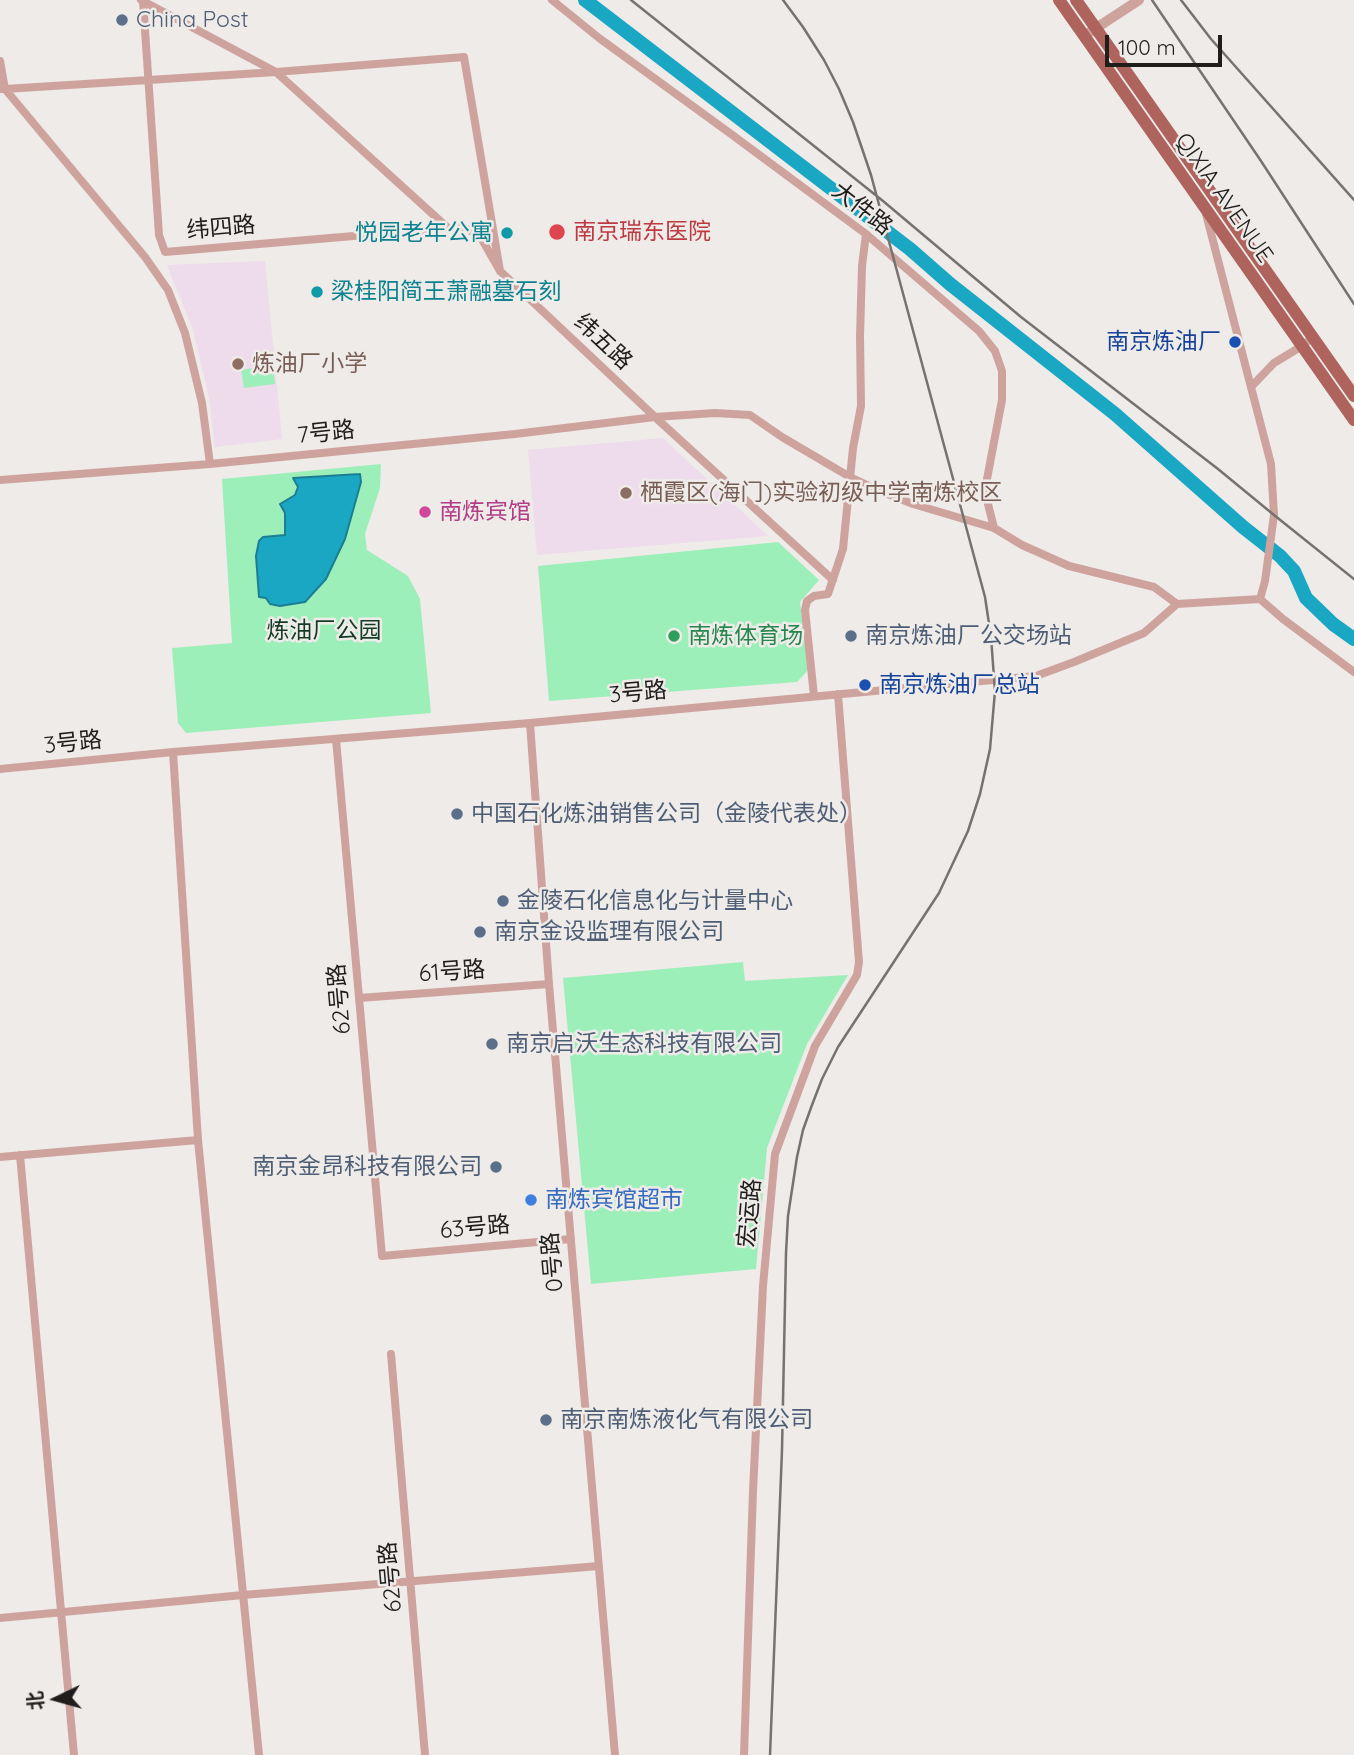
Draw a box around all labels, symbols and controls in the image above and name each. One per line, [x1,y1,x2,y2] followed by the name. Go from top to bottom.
[136,6,248,34] place label: China Post
[114,12,130,28] marker: China Post
[1109,21,1226,65] scale bar
[1118,34,1176,60] text: 100 m
[1169,128,1279,268] street label: QIXIA AVENUE
[826,177,898,241] street label: 大件路
[185,211,257,245] street label: 纬四路
[573,218,711,246] place label: 南京瑞东医院
[355,219,493,247] place label: 悦园老年公寓
[547,222,567,242] marker: 南京瑞东医院
[499,225,515,241] marker: 悦园老年公寓
[331,278,561,306] place label: 梁桂阳简王萧融墓石刻
[309,284,325,300] marker: 梁桂阳简王萧融墓石刻
[568,308,638,376] street label: 纬五路
[1106,328,1221,356] place label: 南京炼油厂
[1227,334,1243,350] marker: 南京炼油厂
[252,350,367,378] place label: 炼油厂小学
[230,356,246,372] marker: 炼油厂小学
[296,416,356,450] street label: 7号路
[640,479,1002,507] place label: 栖霞区(海门)实验初级中学南炼校区
[618,485,634,501] marker: 栖霞区(海门)实验初级中学南炼校区
[439,498,531,526] place label: 南炼宾馆
[417,504,433,520] marker: 南炼宾馆
[267,617,381,645] park label: 炼油厂公园
[688,622,803,650] place label: 南炼体育场
[865,622,1072,650] place label: 南京炼油厂公交场站
[666,628,682,644] marker: 南炼体育场
[843,628,859,644] marker: 南京炼油厂公交场站
[879,671,1040,699] place label: 南京炼油厂总站
[608,677,668,709] street label: 3号路
[857,677,873,693] marker: 南京炼油厂总站
[43,726,103,760] street label: 3号路
[471,800,862,828] place label: 中国石化炼油销售公司（金陵代表处）
[449,806,465,822] marker: 中国石化炼油销售公司（金陵代表处）
[517,887,793,915] place label: 金陵石化信息化与计量中心
[495,893,511,909] marker: 金陵石化信息化与计量中心
[494,918,724,946] place label: 南京金设监理有限公司
[472,924,488,940] marker: 南京金设监理有限公司
[418,956,486,988] street label: 61号路
[323,962,357,1036] street label: 62号路
[506,1030,782,1058] place label: 南京启沃生态科技有限公司
[484,1036,500,1052] marker: 南京启沃生态科技有限公司
[252,1153,482,1181] place label: 南京金昂科技有限公司
[488,1159,504,1175] marker: 南京金昂科技有限公司
[733,1177,767,1249] street label: 宏运路
[545,1186,683,1214] place label: 南炼宾馆超市
[523,1192,539,1208] marker: 南炼宾馆超市
[439,1211,511,1245] street label: 63号路
[537,1231,569,1293] street label: 0号路
[560,1406,813,1434] place label: 南京南炼液化气有限公司
[538,1412,554,1428] marker: 南京南炼液化气有限公司
[374,1540,408,1614] street label: 62号路
[21,1664,91,1734] north arrow
[22,1690,48,1711] text: 北

